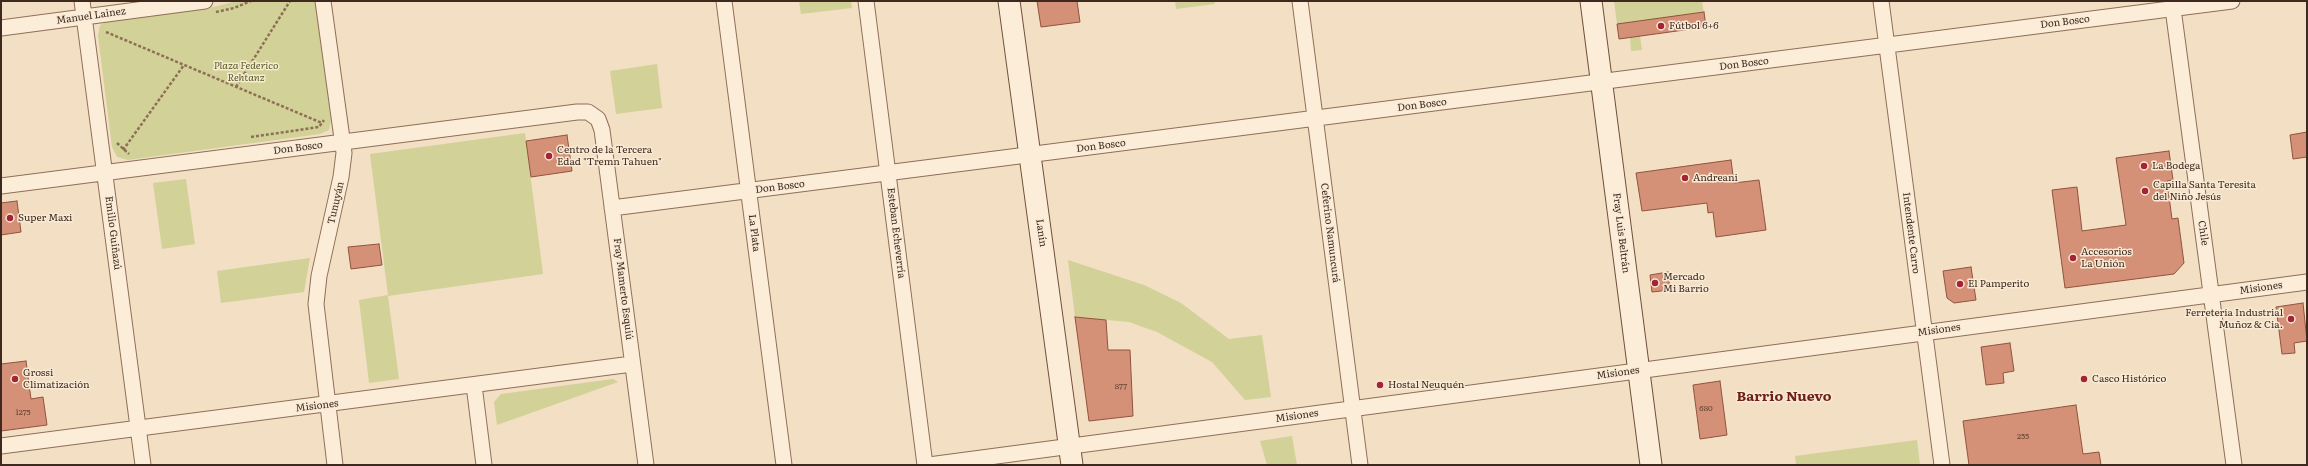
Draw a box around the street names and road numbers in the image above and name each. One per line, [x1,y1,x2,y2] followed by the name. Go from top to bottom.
[56,5,126,27] street label: Manuel Lainez
[2040,13,2090,31] street label: Don Bosco
[1719,55,1769,73] street label: Don Bosco
[1397,96,1447,114] street label: Don Bosco
[1076,137,1126,155] street label: Don Bosco
[273,139,323,157] street label: Don Bosco
[755,178,805,196] street label: Don Bosco
[325,180,347,226] street label: Tunuyán
[1318,182,1342,284] street label: Ceferino Namuncurá
[884,187,908,279] street label: Esteban Echeverría
[1610,192,1632,274] street label: Fray Luis Beltrán
[1900,192,1922,274] street label: Intendente Carro
[103,195,123,271] street label: Emilio Guiñazú
[746,214,762,252] street label: La Plata
[1033,218,1049,248] street label: Lanín
[2195,220,2211,246] street label: Chile
[611,237,635,341] street label: Fray Mamerto Esquiú
[2239,279,2283,297] street label: Misiones
[1917,321,1961,339] street label: Misiones
[1596,364,1640,382] street label: Misiones
[295,397,339,415] street label: Misiones
[1275,407,1319,425] street label: Misiones

